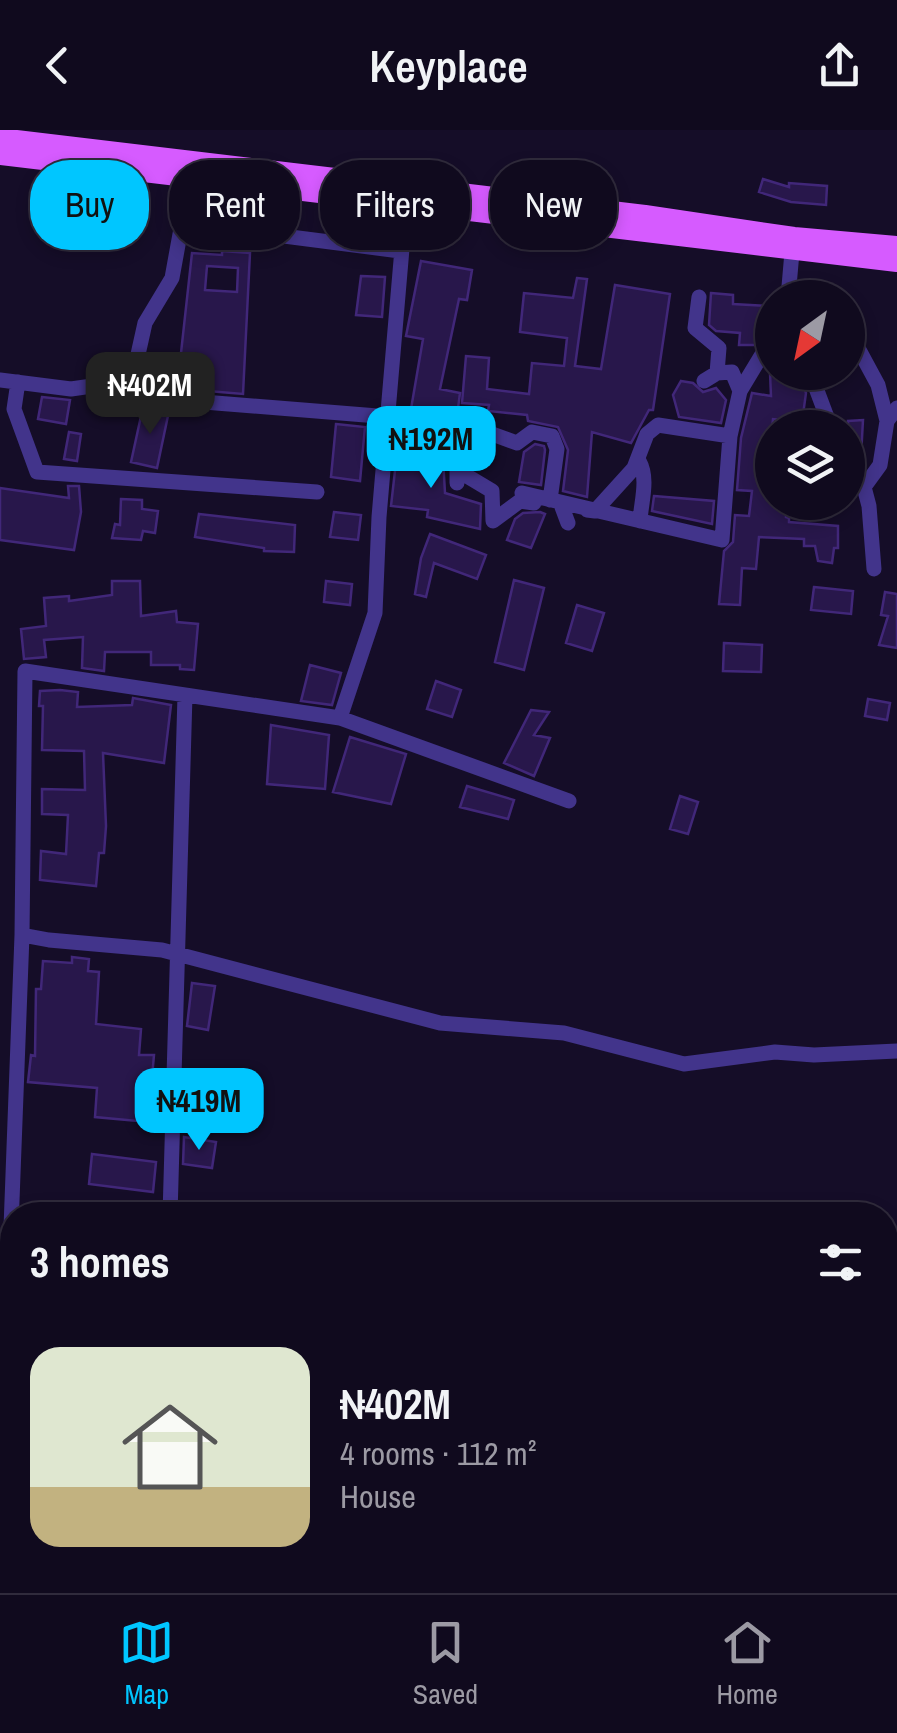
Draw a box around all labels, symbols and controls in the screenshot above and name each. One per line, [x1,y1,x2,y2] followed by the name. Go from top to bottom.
[369,35,528,96] text: Keyplace
[30,38,85,93] icon: back
[812,38,867,93] icon: share
[30,160,149,250] chip: Buy
[169,160,300,250] chip: Rent
[320,160,470,250] chip: Filters
[490,160,617,250] chip: New
[755,280,865,390] north arrow
[755,280,865,520] map controls
[80,352,220,437] pin: ₦402M
[108,363,192,406] text: ₦402M
[361,406,501,491] pin: ₦192M
[755,410,865,520] button: layers
[389,417,473,460] text: ₦192M
[129,1068,269,1153] pin: ₦419M
[157,1079,241,1122] text: ₦419M
[30,1234,170,1290] text: 3 homes
[813,1235,868,1290] icon: filters
[340,1376,451,1432] text: ₦402M
[110,1387,230,1507] icon: home
[340,1432,536,1475] text: 4 rooms · 112 m²
[340,1475,416,1518] text: House
[119,1615,174,1713] tab: Map
[413,1615,478,1713] tab: Saved
[716,1615,778,1713] tab: Home

